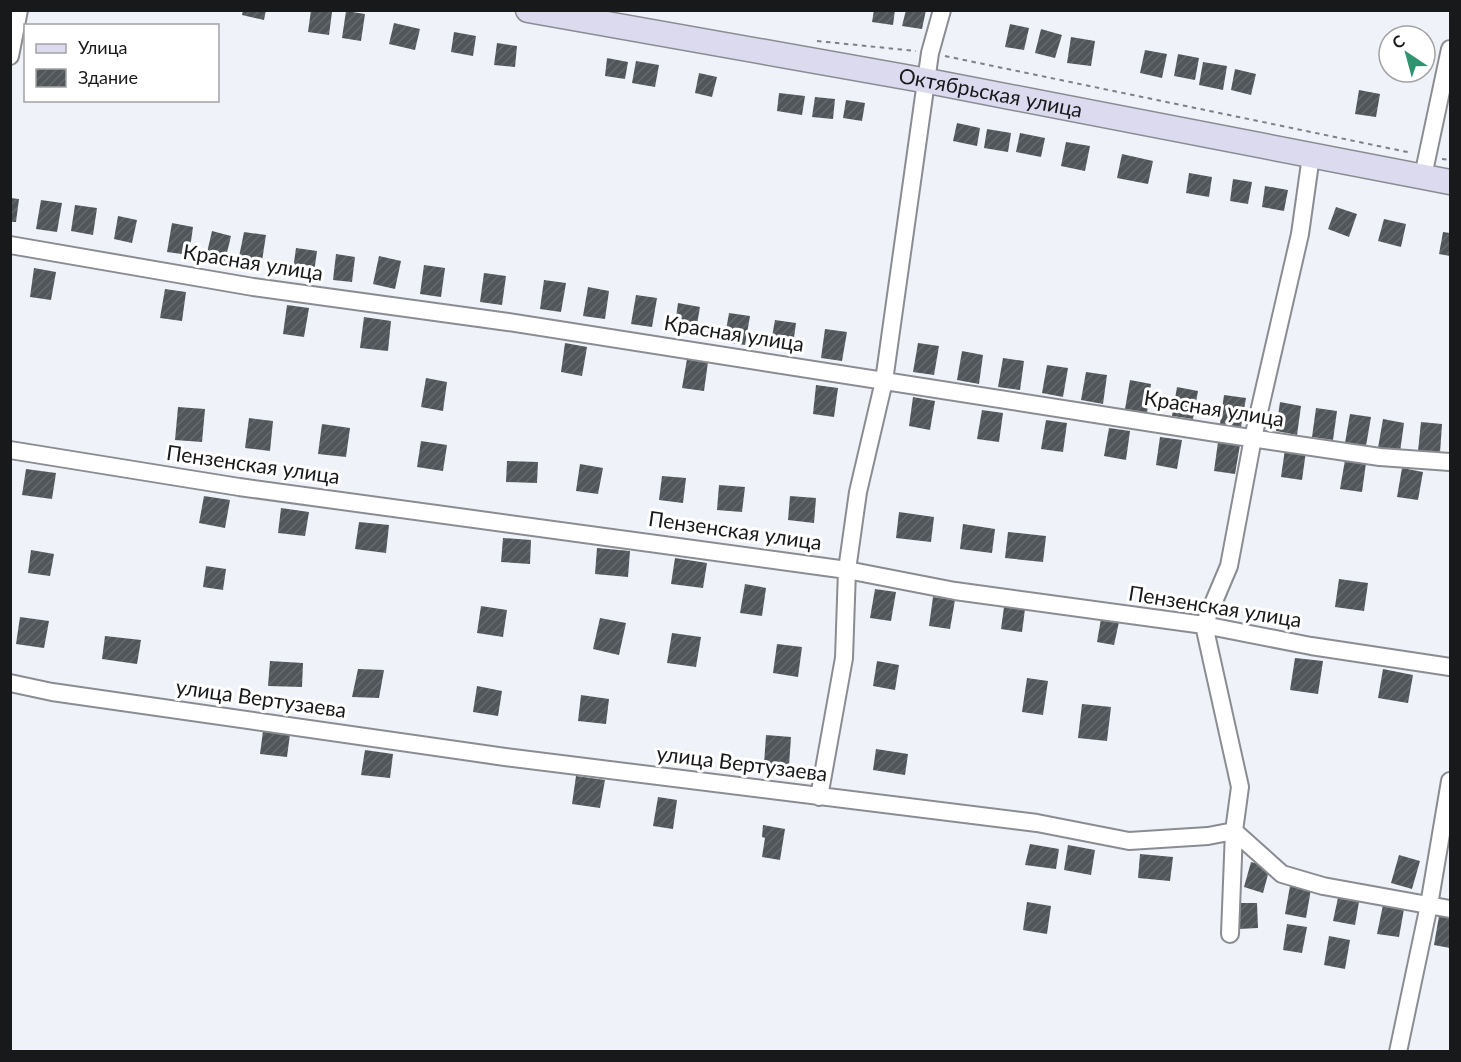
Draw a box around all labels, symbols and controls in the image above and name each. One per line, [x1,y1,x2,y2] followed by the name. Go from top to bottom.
[24,24,219,102] legend
[1377,24,1437,84] north arrow
[1388,30,1408,52] text: С
[78,36,128,58] text: Улица
[897,62,1085,122] street label: Октябрьская улица
[78,66,138,88] text: Здание
[181,238,325,285] street label: Красная улица
[662,309,806,356] street label: Красная улица
[1142,384,1286,431] street label: Красная улица
[165,439,341,488] street label: Пензенская улица
[647,505,823,554] street label: Пензенская улица
[1127,580,1304,632] street label: Пензенская улица
[174,673,348,722] street label: улица Вертузаева
[655,740,829,785] street label: улица Вертузаева

